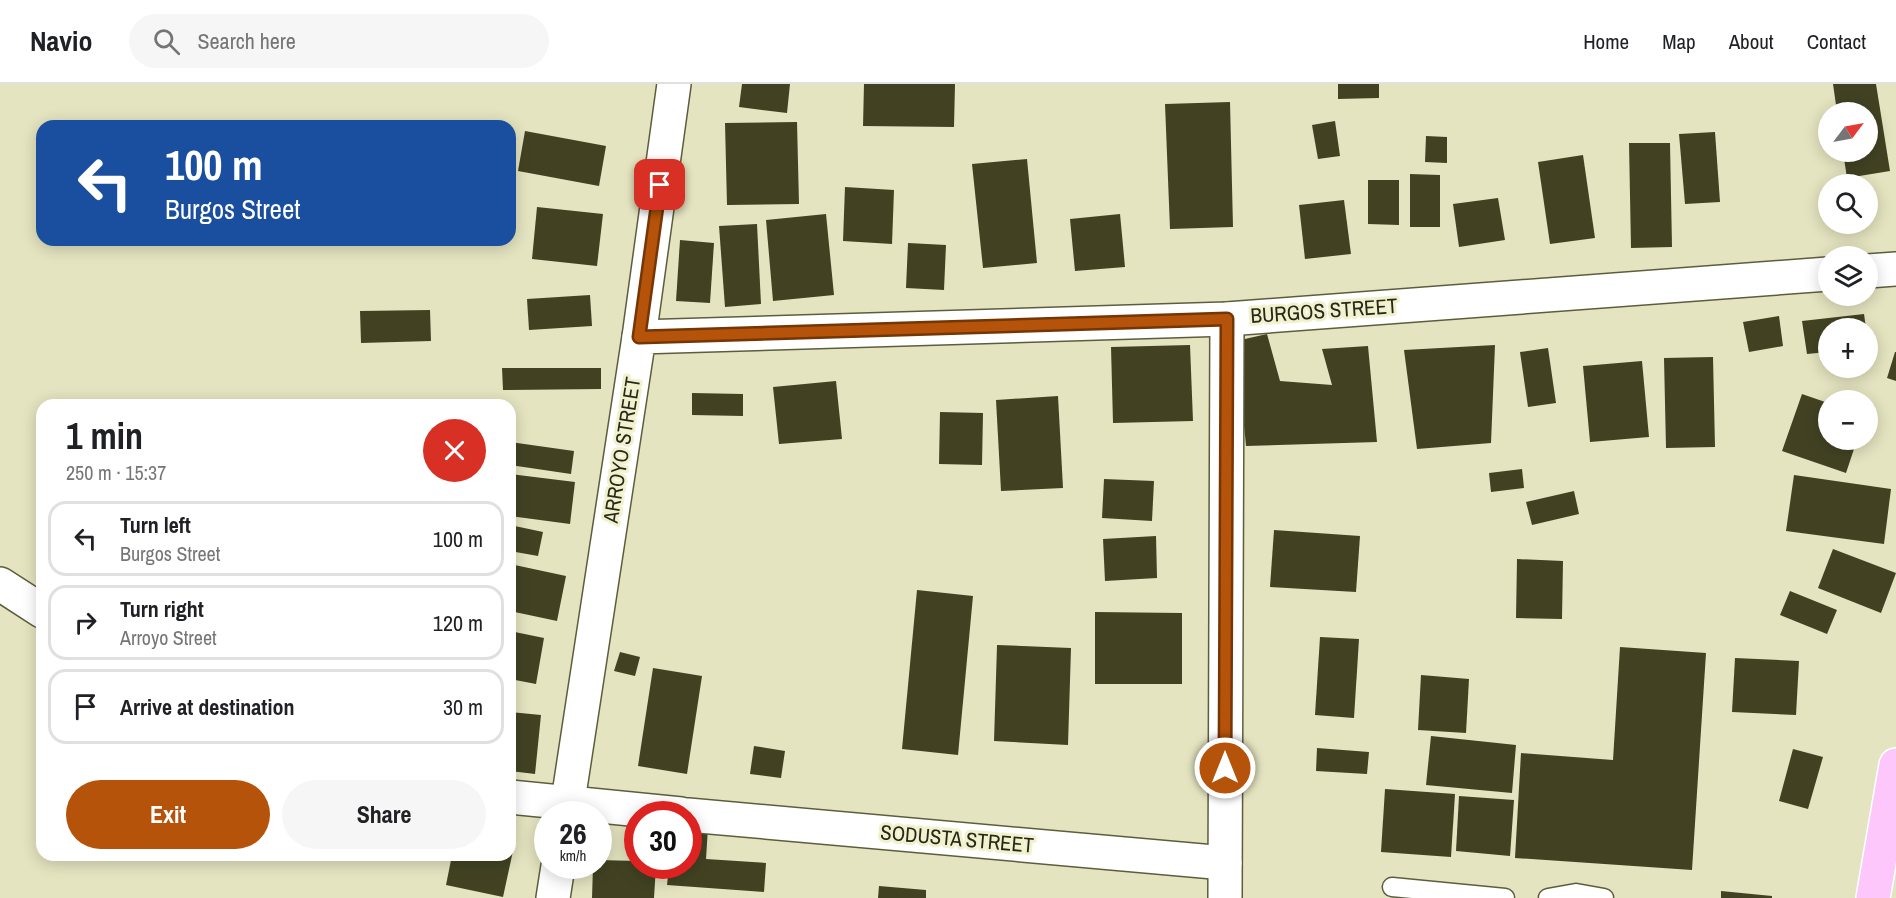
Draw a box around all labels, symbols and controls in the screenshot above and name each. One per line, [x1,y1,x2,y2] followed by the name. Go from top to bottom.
[129,14,549,68] search box
[30,22,93,60] text: Navio
[150,25,183,58] icon: search
[198,26,296,56] text: Search here
[1583,27,1629,56] text: Home
[1662,27,1696,56] text: Map
[1729,27,1774,56] text: About
[1807,27,1866,56] text: Contact
[1818,102,1878,162] north arrow
[1818,102,1878,450] map controls
[165,137,263,193] text: 100 m
[66,144,144,222] icon: left
[634,159,685,210] pin
[643,168,676,201] icon: arrive
[1818,174,1878,234] button: search
[165,191,300,227] text: Burgos Street
[1818,246,1878,306] button: layers
[1249,291,1399,330] street label: BURGOS STREET
[1818,318,1878,378] button: +
[596,374,647,526] street label: ARROYO STREET
[1818,390,1878,450] button: −
[66,412,143,460] text: 1 min
[423,419,486,482] button: close
[66,459,166,486] text: 250 m · 15:37
[120,510,191,540] text: Turn left
[69,522,102,555] icon: left
[433,524,483,554] text: 100 m
[120,540,220,567] text: Burgos Street
[120,594,204,624] text: Turn right
[69,606,102,639] icon: right
[433,608,483,638] text: 120 m
[120,624,217,651] text: Arroyo Street
[69,690,102,723] icon: arrive
[120,692,294,722] text: Arrive at destination
[443,692,483,722] text: 30 m
[1193,736,1257,800] position arrow
[66,780,270,849] button: Exit
[282,780,486,849] button: Share
[624,801,702,879] speed limit sign: 30
[559,813,587,853] text: 26
[879,817,1035,860] street label: SODUSTA STREET
[560,845,586,866] text: km/h

